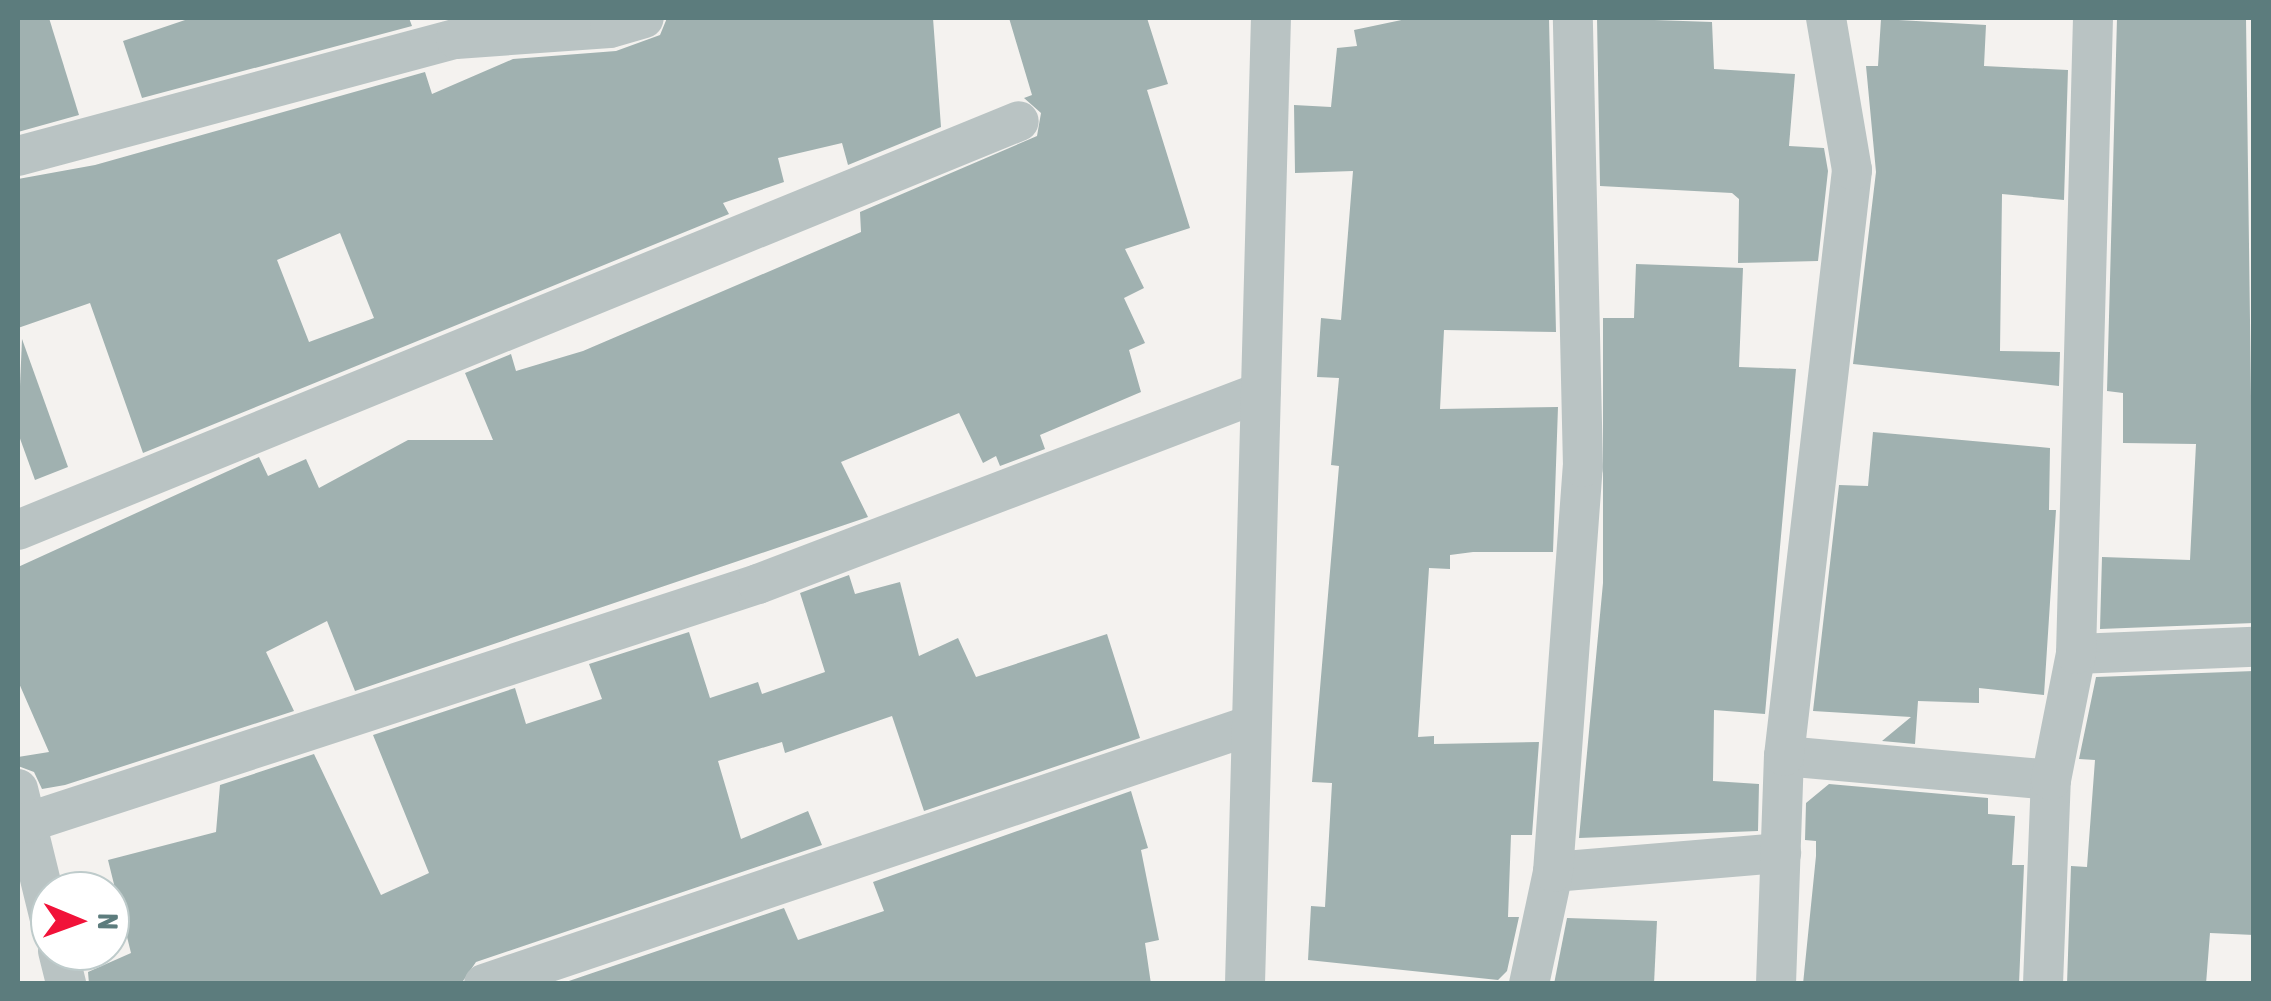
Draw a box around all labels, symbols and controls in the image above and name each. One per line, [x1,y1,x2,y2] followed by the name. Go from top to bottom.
[30,871,130,971] north arrow
[92,913,124,930] text: N

